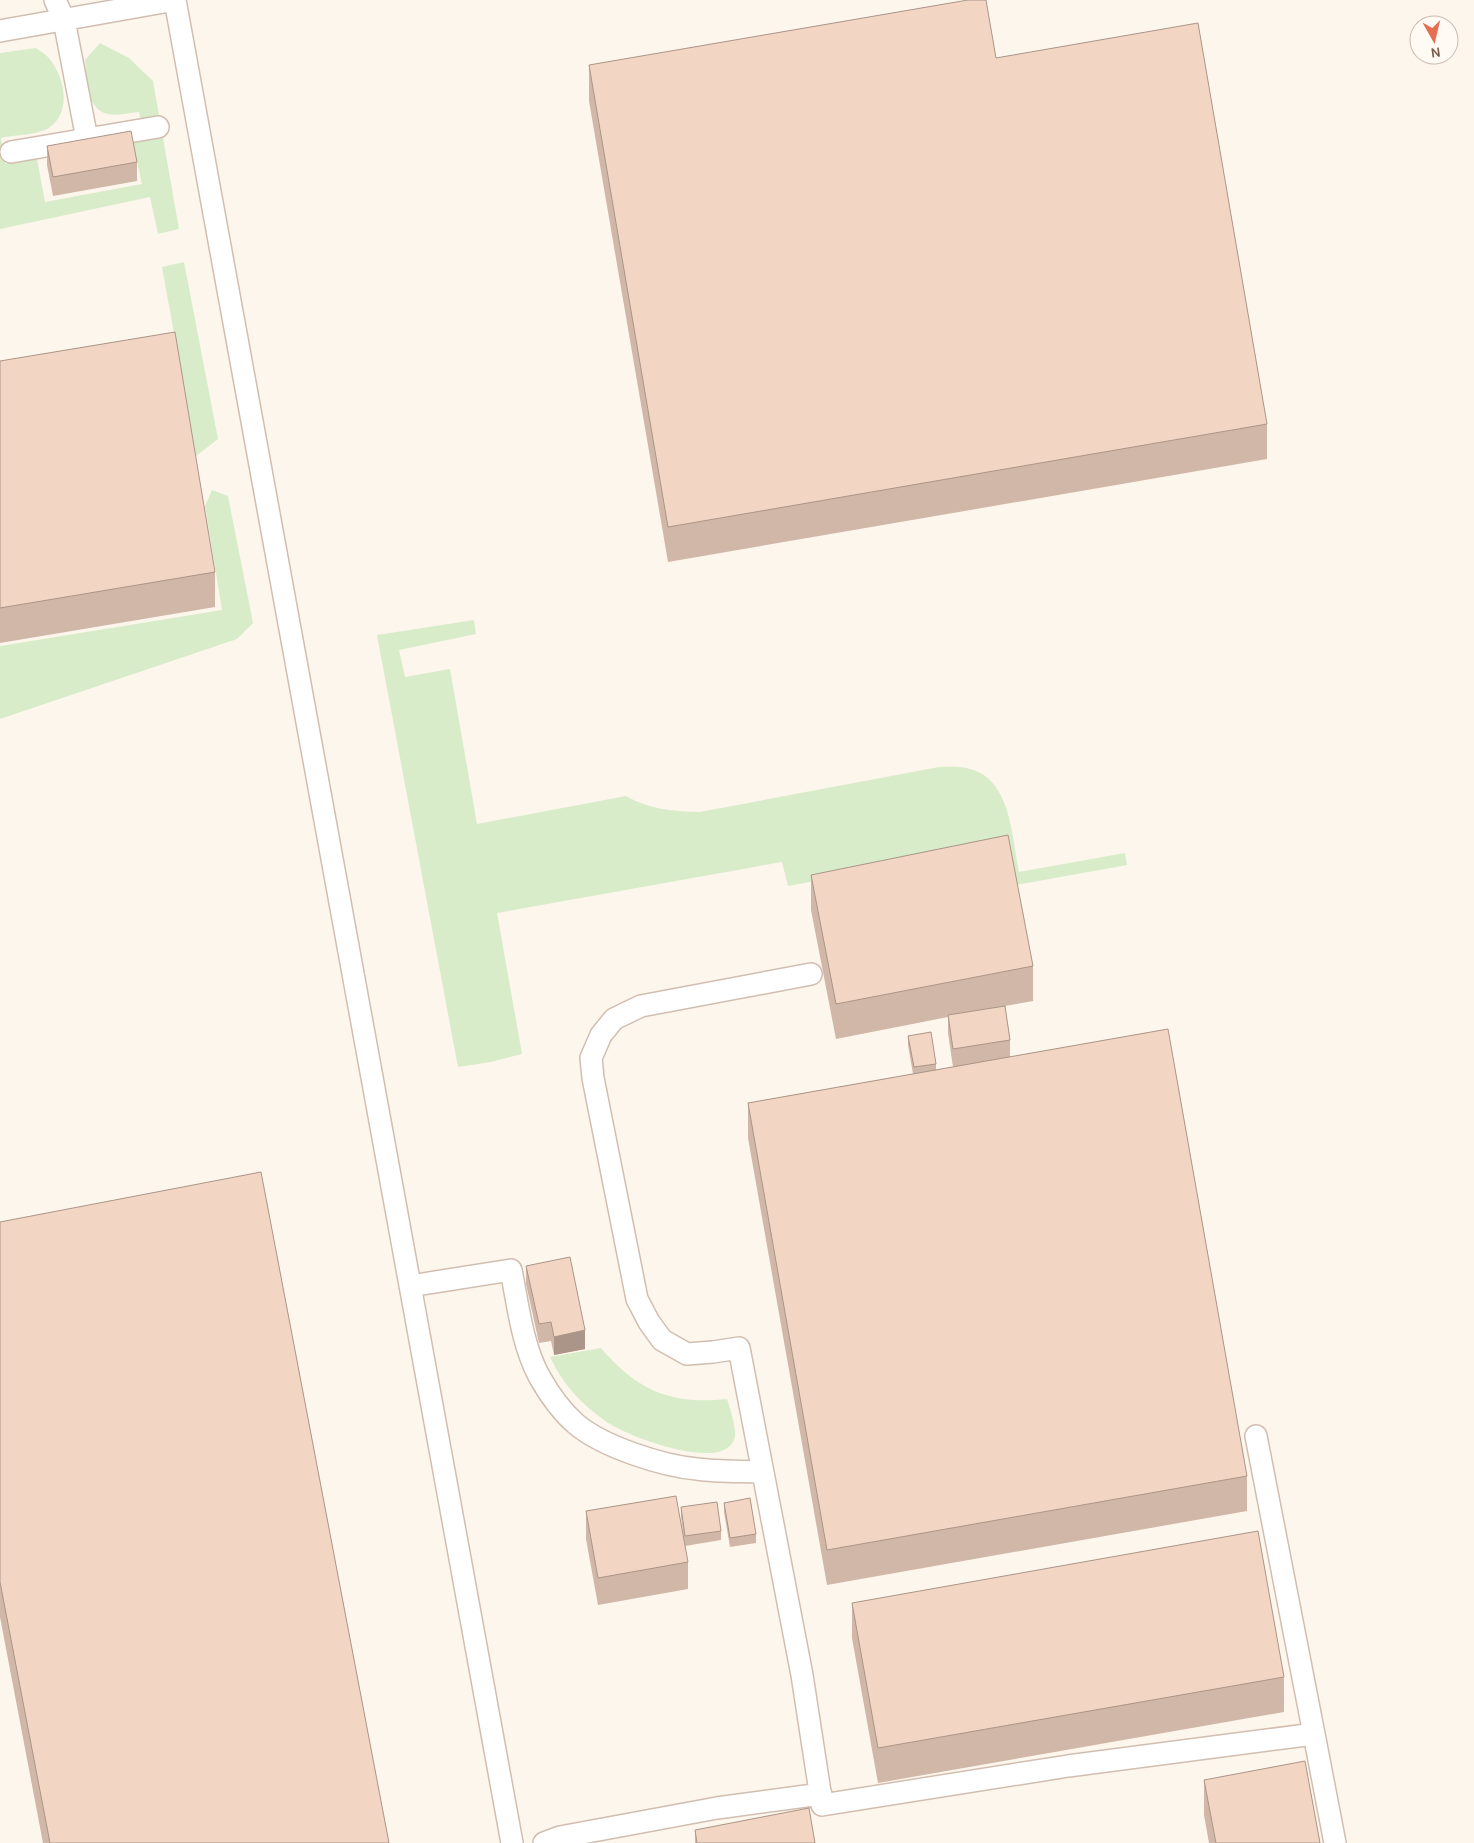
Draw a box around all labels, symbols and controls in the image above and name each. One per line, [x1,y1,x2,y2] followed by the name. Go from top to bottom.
[1409,15,1459,65] north arrow
[1430,43,1442,61] text: N

